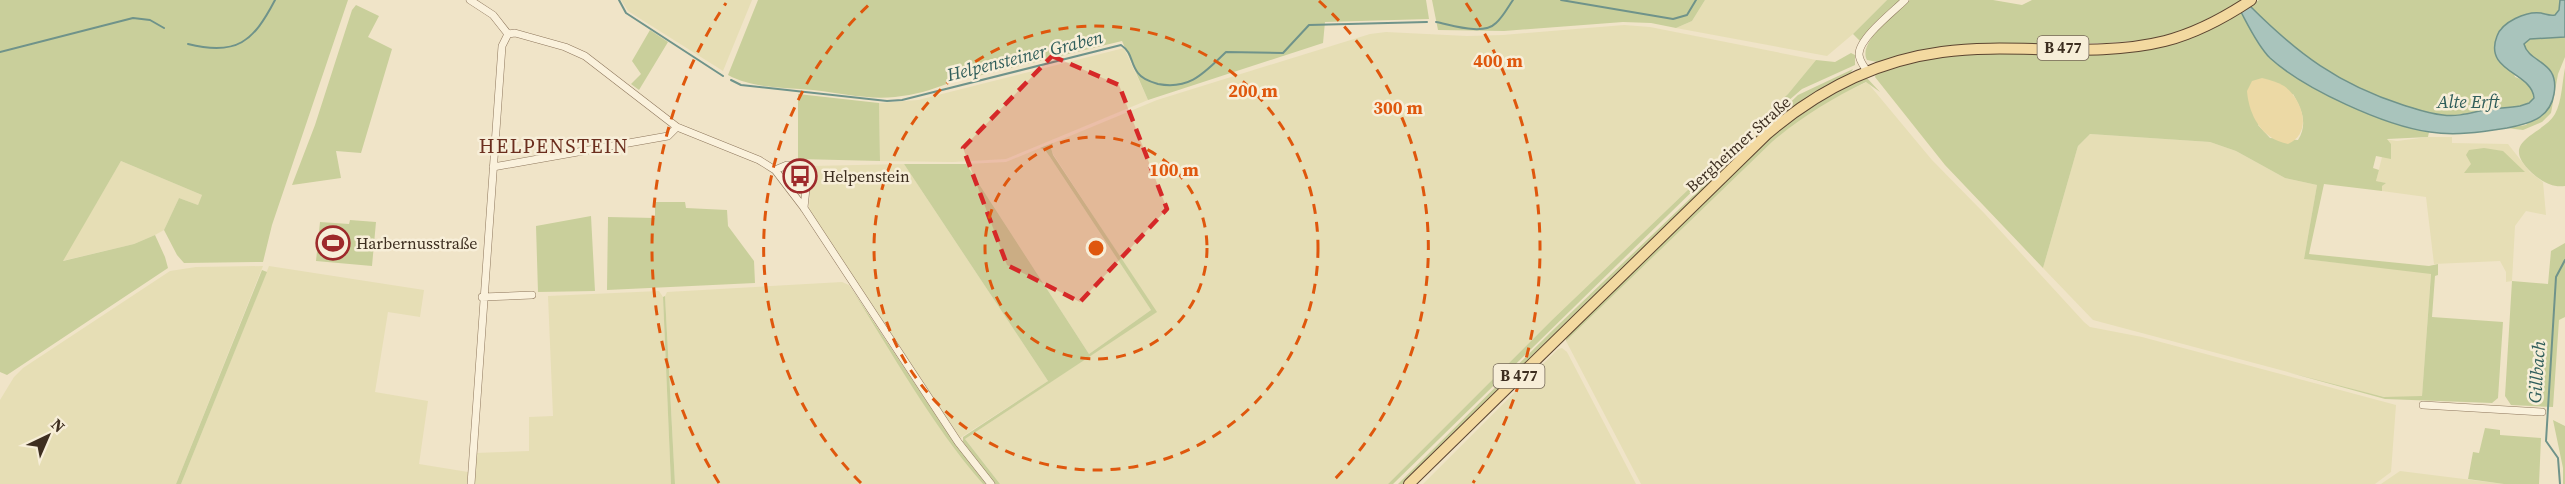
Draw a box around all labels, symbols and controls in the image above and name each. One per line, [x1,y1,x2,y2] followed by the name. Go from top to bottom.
[943,24,1106,87] water label: Helpensteiner Graben
[2038,36,2088,60] road number: B 477
[1473,48,1523,73] text: 400 m
[1228,78,1278,103] text: 200 m
[2436,89,2500,114] water label: Alte Erft
[1681,91,1795,197] street label: Bergheimer Straße
[1373,95,1423,120] text: 300 m
[479,132,629,160] district label: HELPENSTEIN
[1149,157,1199,182] text: 100 m
[782,158,818,194] bus stop icon: Helpenstein
[823,165,910,187] place label: Helpenstein
[315,225,351,261] sports icon: Harbernusstraße
[356,232,478,254] place label: Harbernusstraße
[1086,238,1106,258] centre of rings
[2522,340,2551,404] water label: Gillbach
[1494,364,1544,388] road number: B 477
[18,406,78,466] north arrow
[47,413,71,437] text: N

